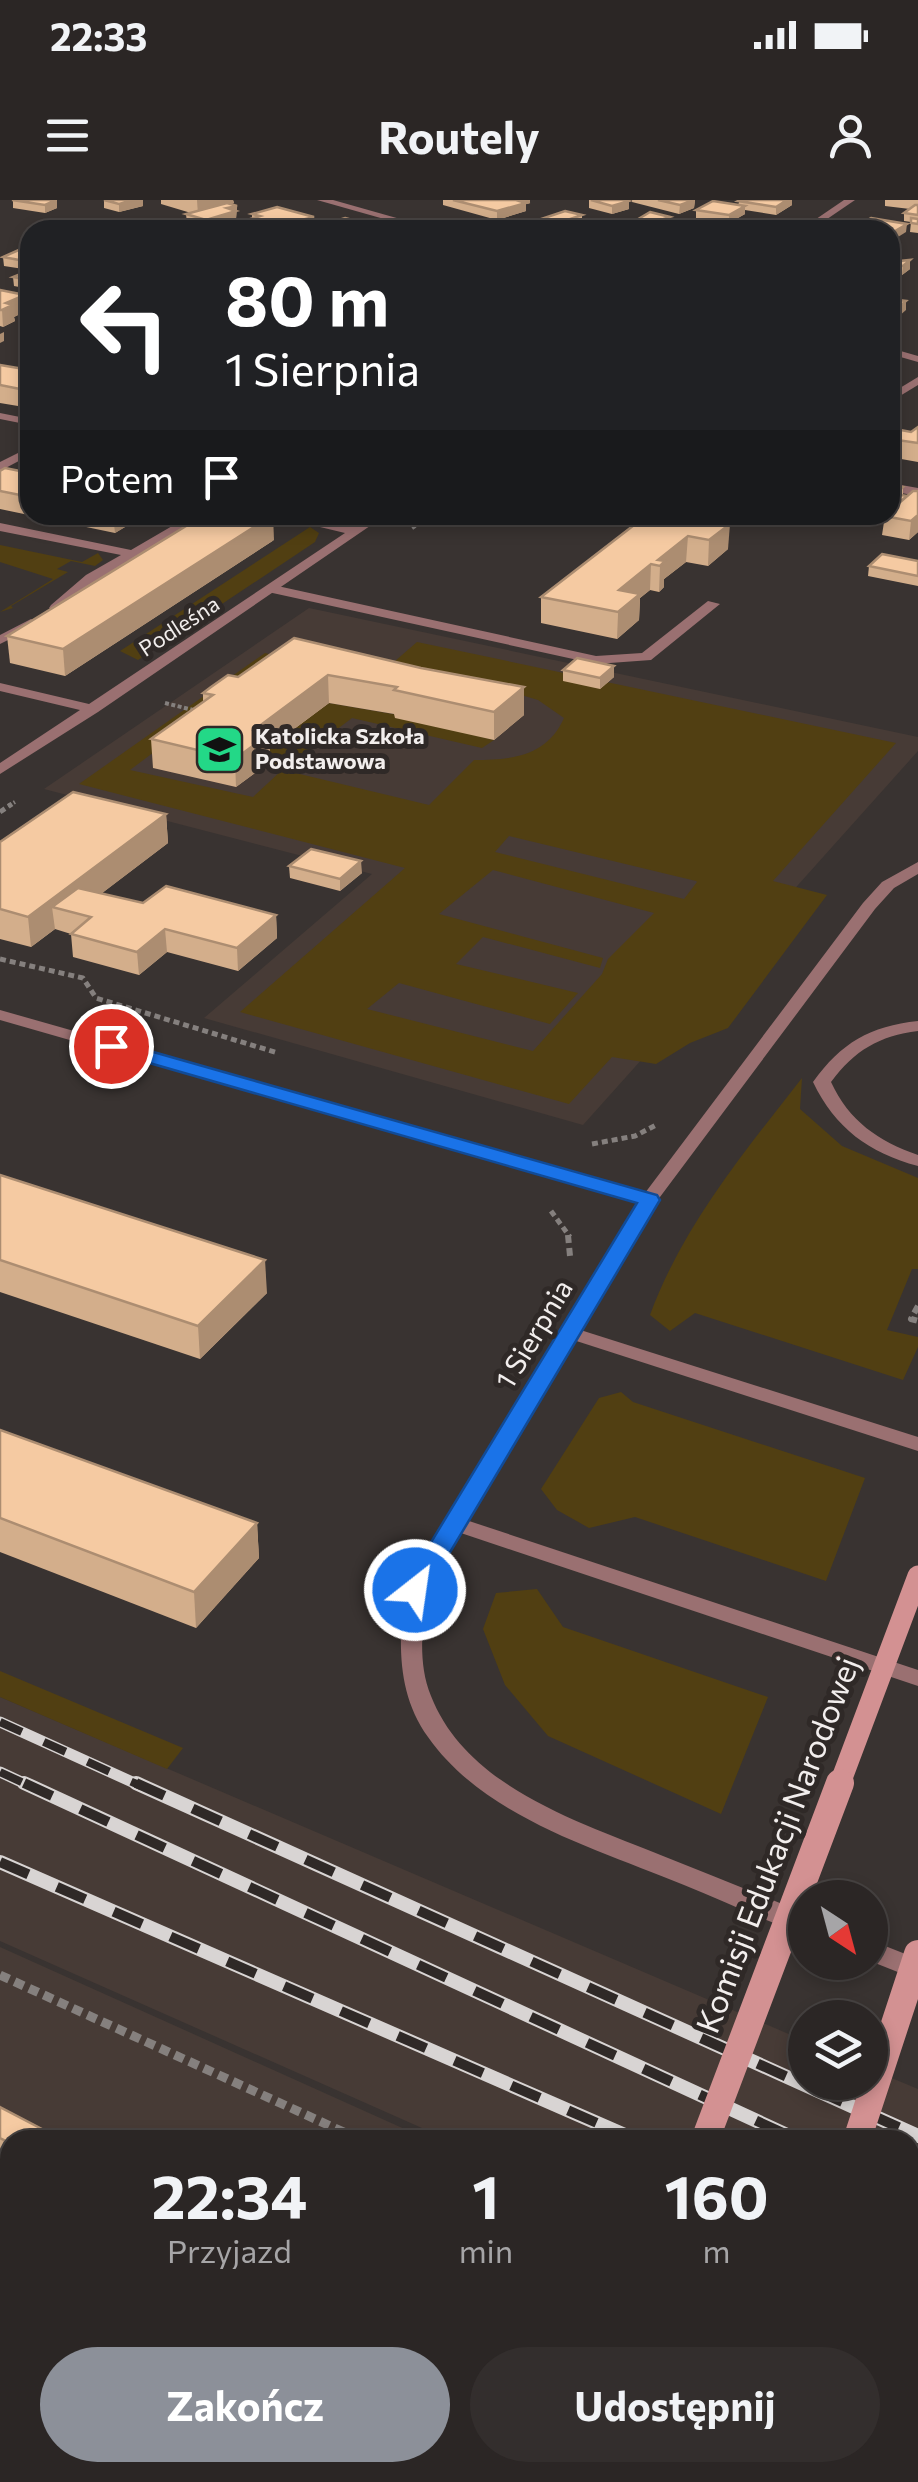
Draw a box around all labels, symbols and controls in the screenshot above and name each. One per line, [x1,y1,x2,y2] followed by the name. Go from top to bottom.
[50,12,147,59] text: 22:33
[40,108,95,163] icon: menu
[378,108,540,163] text: Routely
[823,108,878,163] icon: person
[225,255,389,340] text: 80 m
[60,260,190,390] icon: left
[225,340,420,395] text: 1 Sierpnia
[194,450,249,505] icon: arrive
[60,454,174,501] text: Potem
[133,590,224,662] street label: Podleśna
[255,722,425,774] place label: Katolicka Szkoła Podstawowa
[194,723,246,775] school or university icon: Katolicka Szkoła Podstawowa
[69,1004,154,1089] pin
[84,1019,139,1074] icon: arrive
[487,1273,579,1394] street label: 1 Sierpnia
[363,1538,467,1642] position arrow
[686,1651,866,2038] street label: Komisji Edukacji Narodowej
[788,1880,888,1980] north arrow
[788,1880,888,2100] map controls
[788,2000,888,2100] button: layers
[151,2158,307,2231] text: 22:34
[472,2158,499,2231] text: 1
[665,2158,769,2231] text: 160
[167,2230,292,2270] text: Przyjazd
[459,2230,513,2270] text: min
[703,2230,731,2270] text: m
[40,2347,450,2462] button: Zakończ
[470,2347,880,2462] button: Udostępnij

